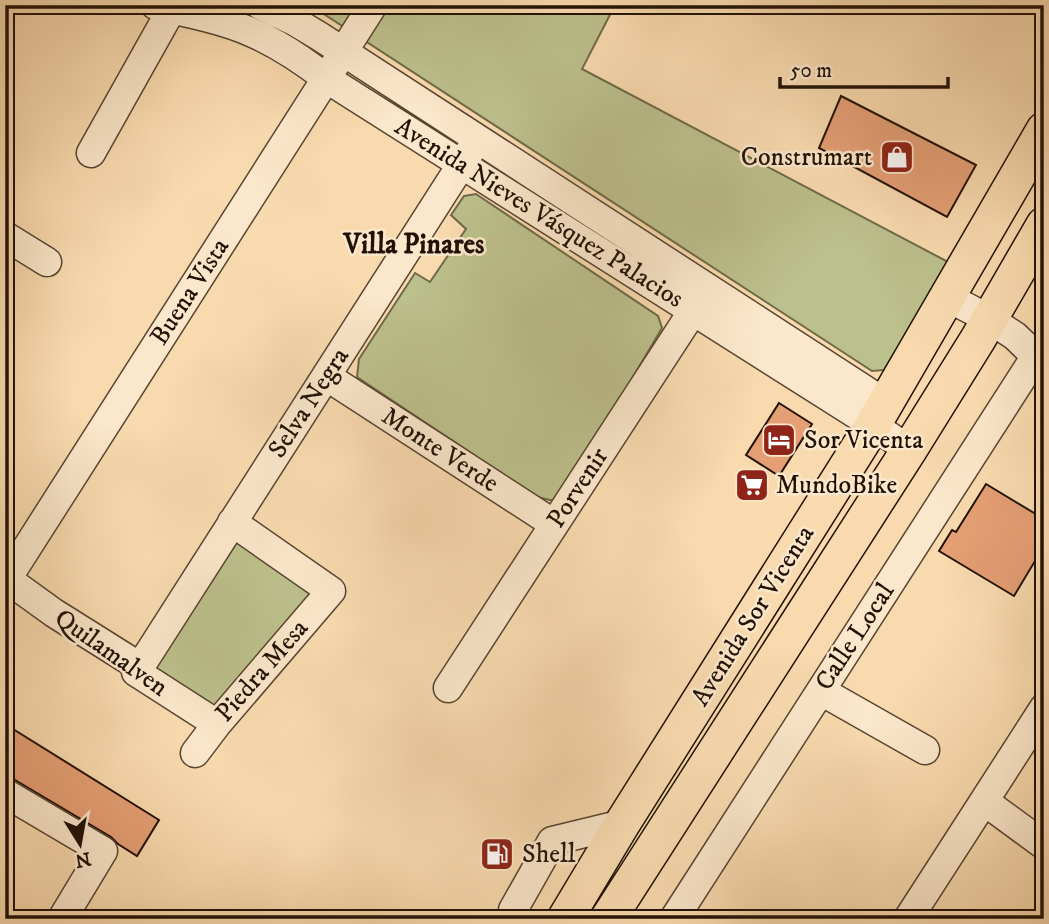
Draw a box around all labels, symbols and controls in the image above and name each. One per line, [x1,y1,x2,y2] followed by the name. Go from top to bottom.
[780,46,948,90] scale bar
[790,58,832,84] text: 50 m
[388,110,690,316] street label: Avenida Nieves Vásquez Palacios
[878,138,916,176] shop icon: Construmart
[741,141,872,174] place label: Construmart
[343,227,485,262] district label: Villa Pinares
[143,232,237,352] street label: Buena Vista
[261,342,357,464] street label: Selva Negra
[375,400,505,500] street label: Monte Verde
[760,421,798,459] hotel icon: Sor Vicenta
[804,424,923,457] place label: Sor Vicenta
[540,441,616,534] street label: Porvenir
[733,466,771,504] supermarket icon: MundoBike
[776,469,897,502] place label: MundoBike
[684,519,822,713] street label: Avenida Sor Vicenta
[808,577,902,697] street label: Calle Local
[48,602,175,704] street label: Quilamalven
[208,613,316,729] street label: Piedra Mesa
[46,808,116,878] north arrow
[478,835,516,873] fuel station icon: Shell
[522,838,576,871] place label: Shell
[73,846,93,872] text: N

